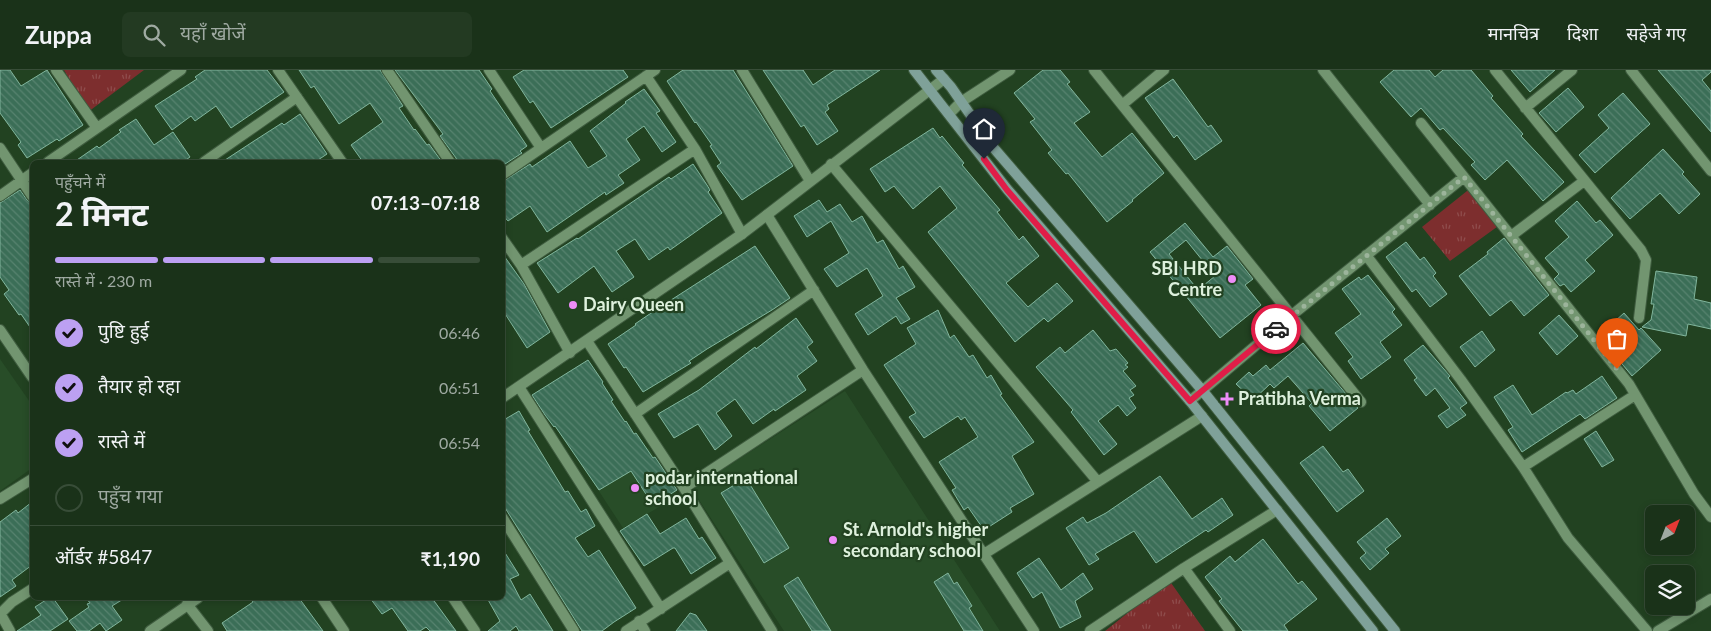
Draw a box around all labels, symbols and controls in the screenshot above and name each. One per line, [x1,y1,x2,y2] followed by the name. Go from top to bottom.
[122,12,472,57] search box
[25,20,92,49] text: Zuppa
[140,21,168,49] icon: search
[180,21,246,44] text: यहाँ खोजें
[1488,22,1539,44] text: मानचित्र
[1567,22,1598,44] text: दिशा
[1626,22,1686,44] text: सहेजे गए
[963,108,1005,159] pin
[970,115,998,143] icon: home
[55,172,105,191] text: पहुँचने में
[371,191,480,214] text: 07:13–07:18
[55,194,149,233] text: 2 मिनट
[1151,257,1222,300] place label: SBI HRD Centre
[55,271,152,290] text: रास्ते में · 230 m
[1226,273,1238,285] marker: SBI HRD Centre
[583,293,684,315] place label: Dairy Queen
[567,299,579,311] marker: Dairy Queen
[1251,304,1301,354] courier
[1262,315,1290,343] icon: car
[1596,318,1638,369] pin
[55,319,83,347] icon: check
[98,319,149,342] text: पुष्टि हुई
[439,323,480,342] text: 06:46
[1603,325,1631,353] icon: bag
[55,374,83,402] icon: check
[98,374,180,397] text: तैयार हो रहा
[439,378,480,397] text: 06:51
[1238,387,1361,409] place label: Pratibha Verma
[1220,392,1234,406] marker: Pratibha Verma
[55,429,83,457] icon: check
[98,429,145,452] text: रास्ते में
[439,433,480,452] text: 06:54
[645,466,798,509] place label: podar international school
[629,482,641,494] marker: podar international school
[98,484,162,507] text: पहुँच गया
[1645,505,1695,555] north arrow
[1645,505,1695,615] map controls
[843,518,988,561] place label: St. Arnold's higher secondary school
[827,534,839,546] marker: St. Arnold's higher secondary school
[55,545,152,568] text: ऑर्डर #5847
[420,547,480,570] text: ₹1,190
[1645,565,1695,615] button: layers

